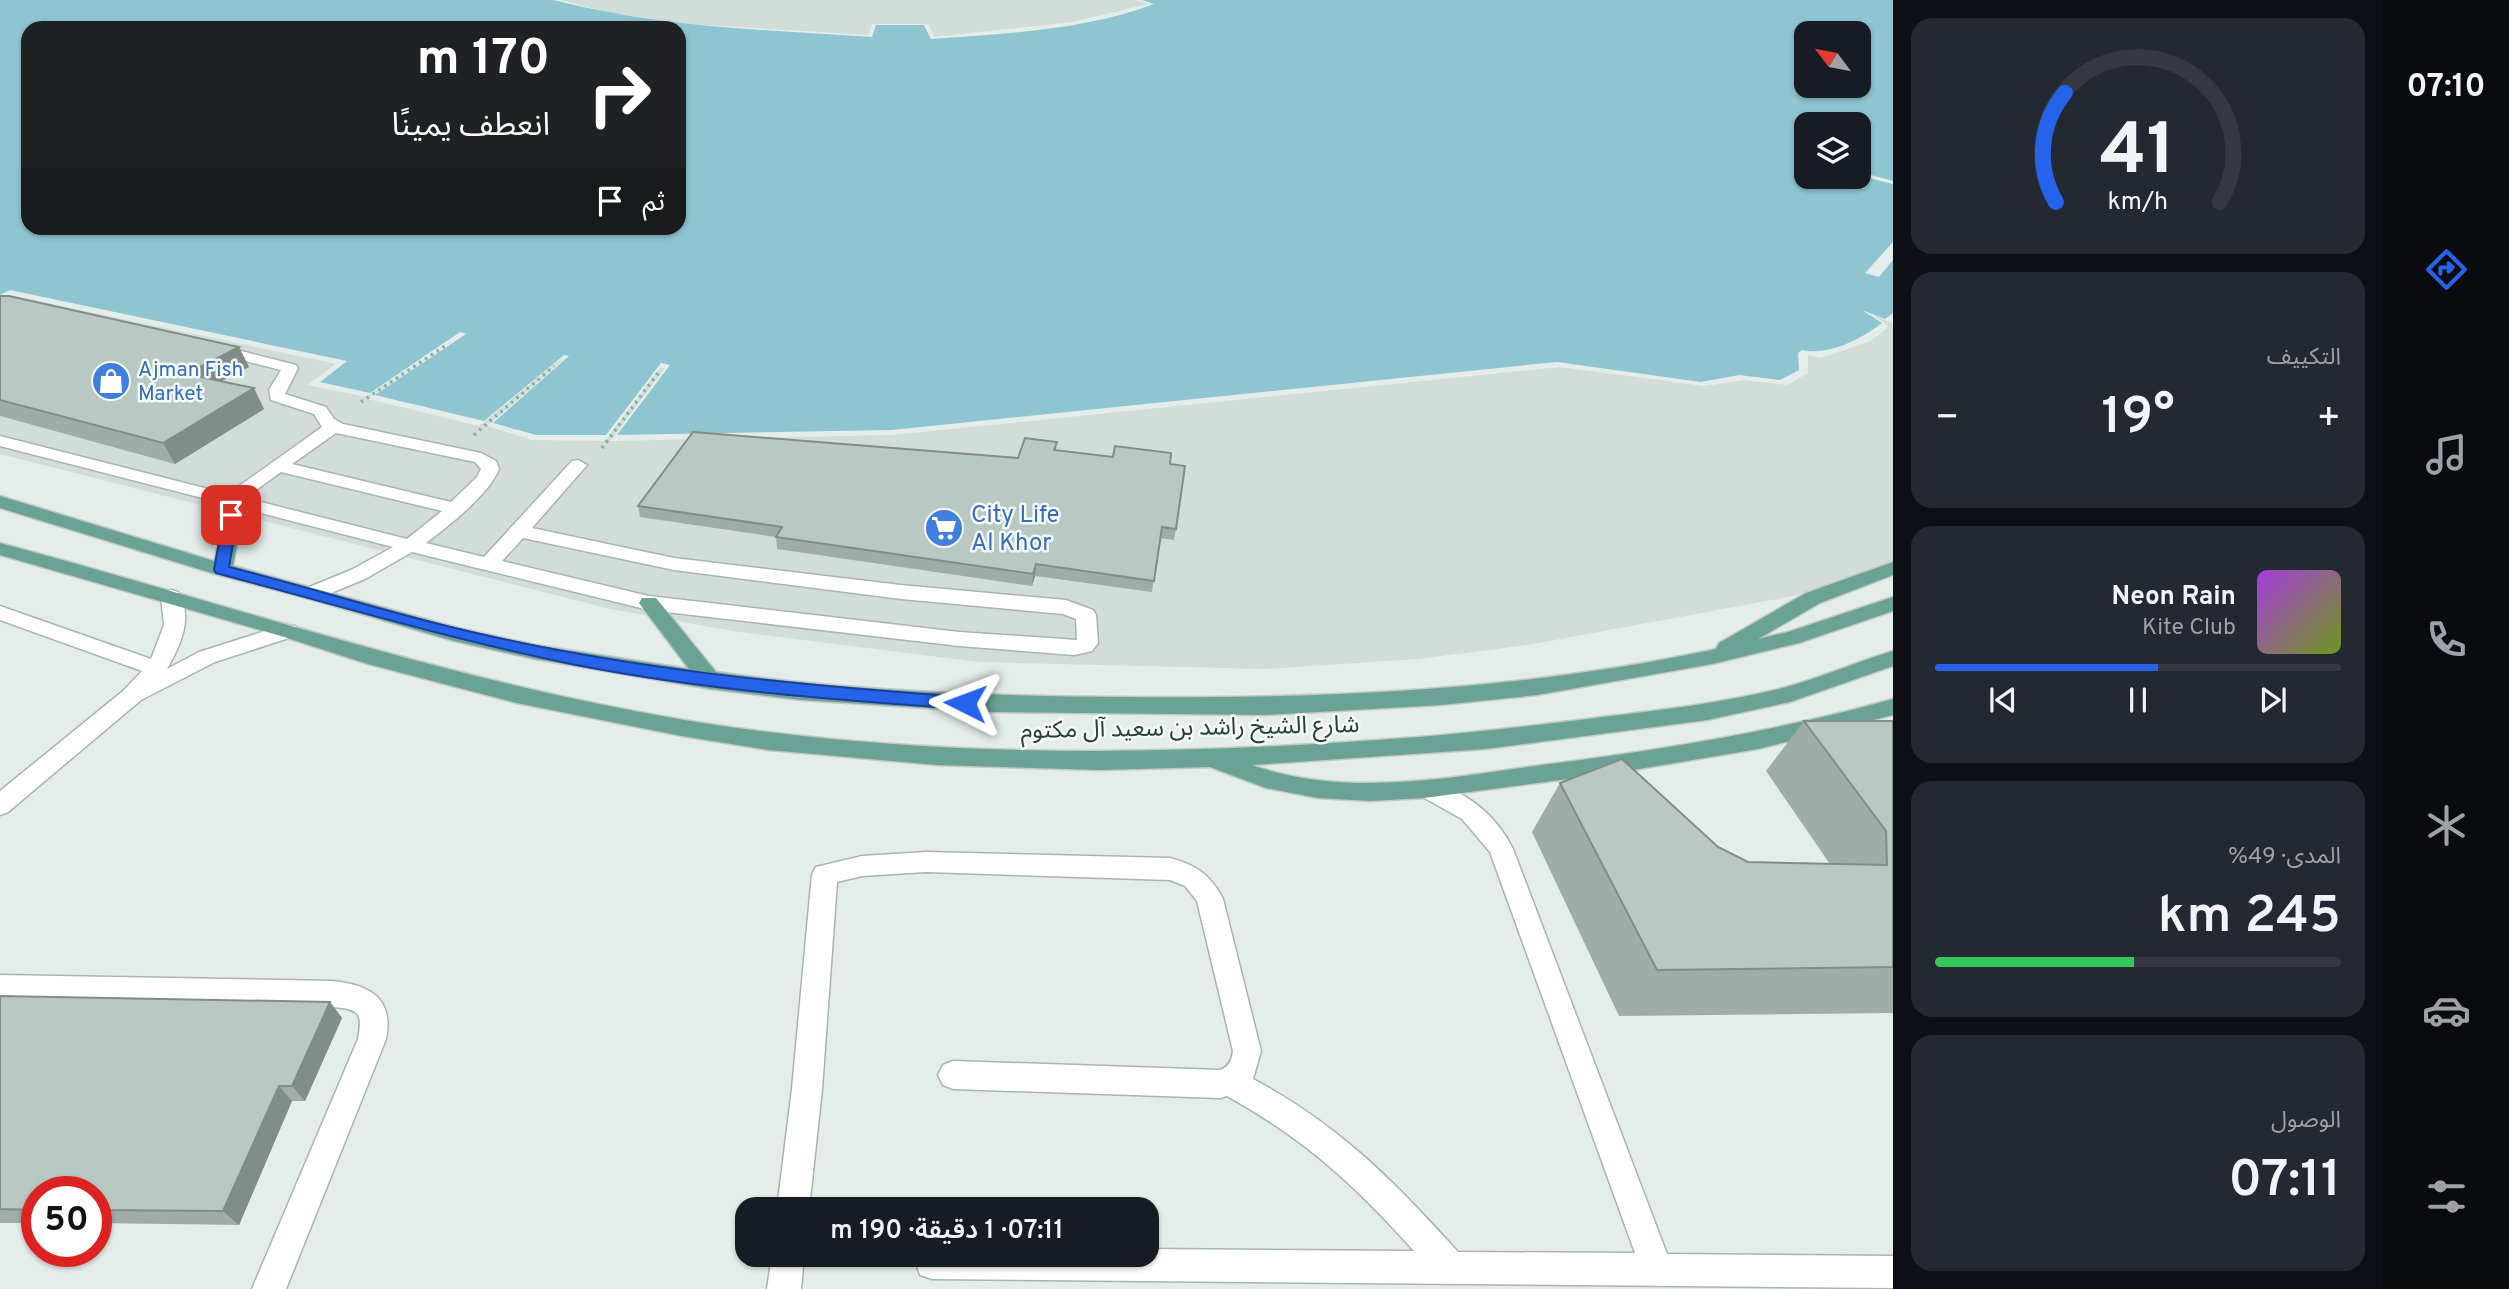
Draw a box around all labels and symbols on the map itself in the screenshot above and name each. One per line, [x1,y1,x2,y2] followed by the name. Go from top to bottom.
[1794,21,1871,98] north arrow
[138,357,243,408] place label: Ajman Fish Market
[90,360,132,402] shop icon: Ajman Fish Market
[201,485,261,545] pin
[971,501,1059,559] place label: City Life Al Khor
[923,507,965,549] supermarket icon: City Life Al Khor
[928,666,1002,740] position arrow
[1020,711,1360,748] street label: شارع الشيخ راشد بن سعيد آل مكتوم
[21,1176,112,1267] speed limit sign: 50

